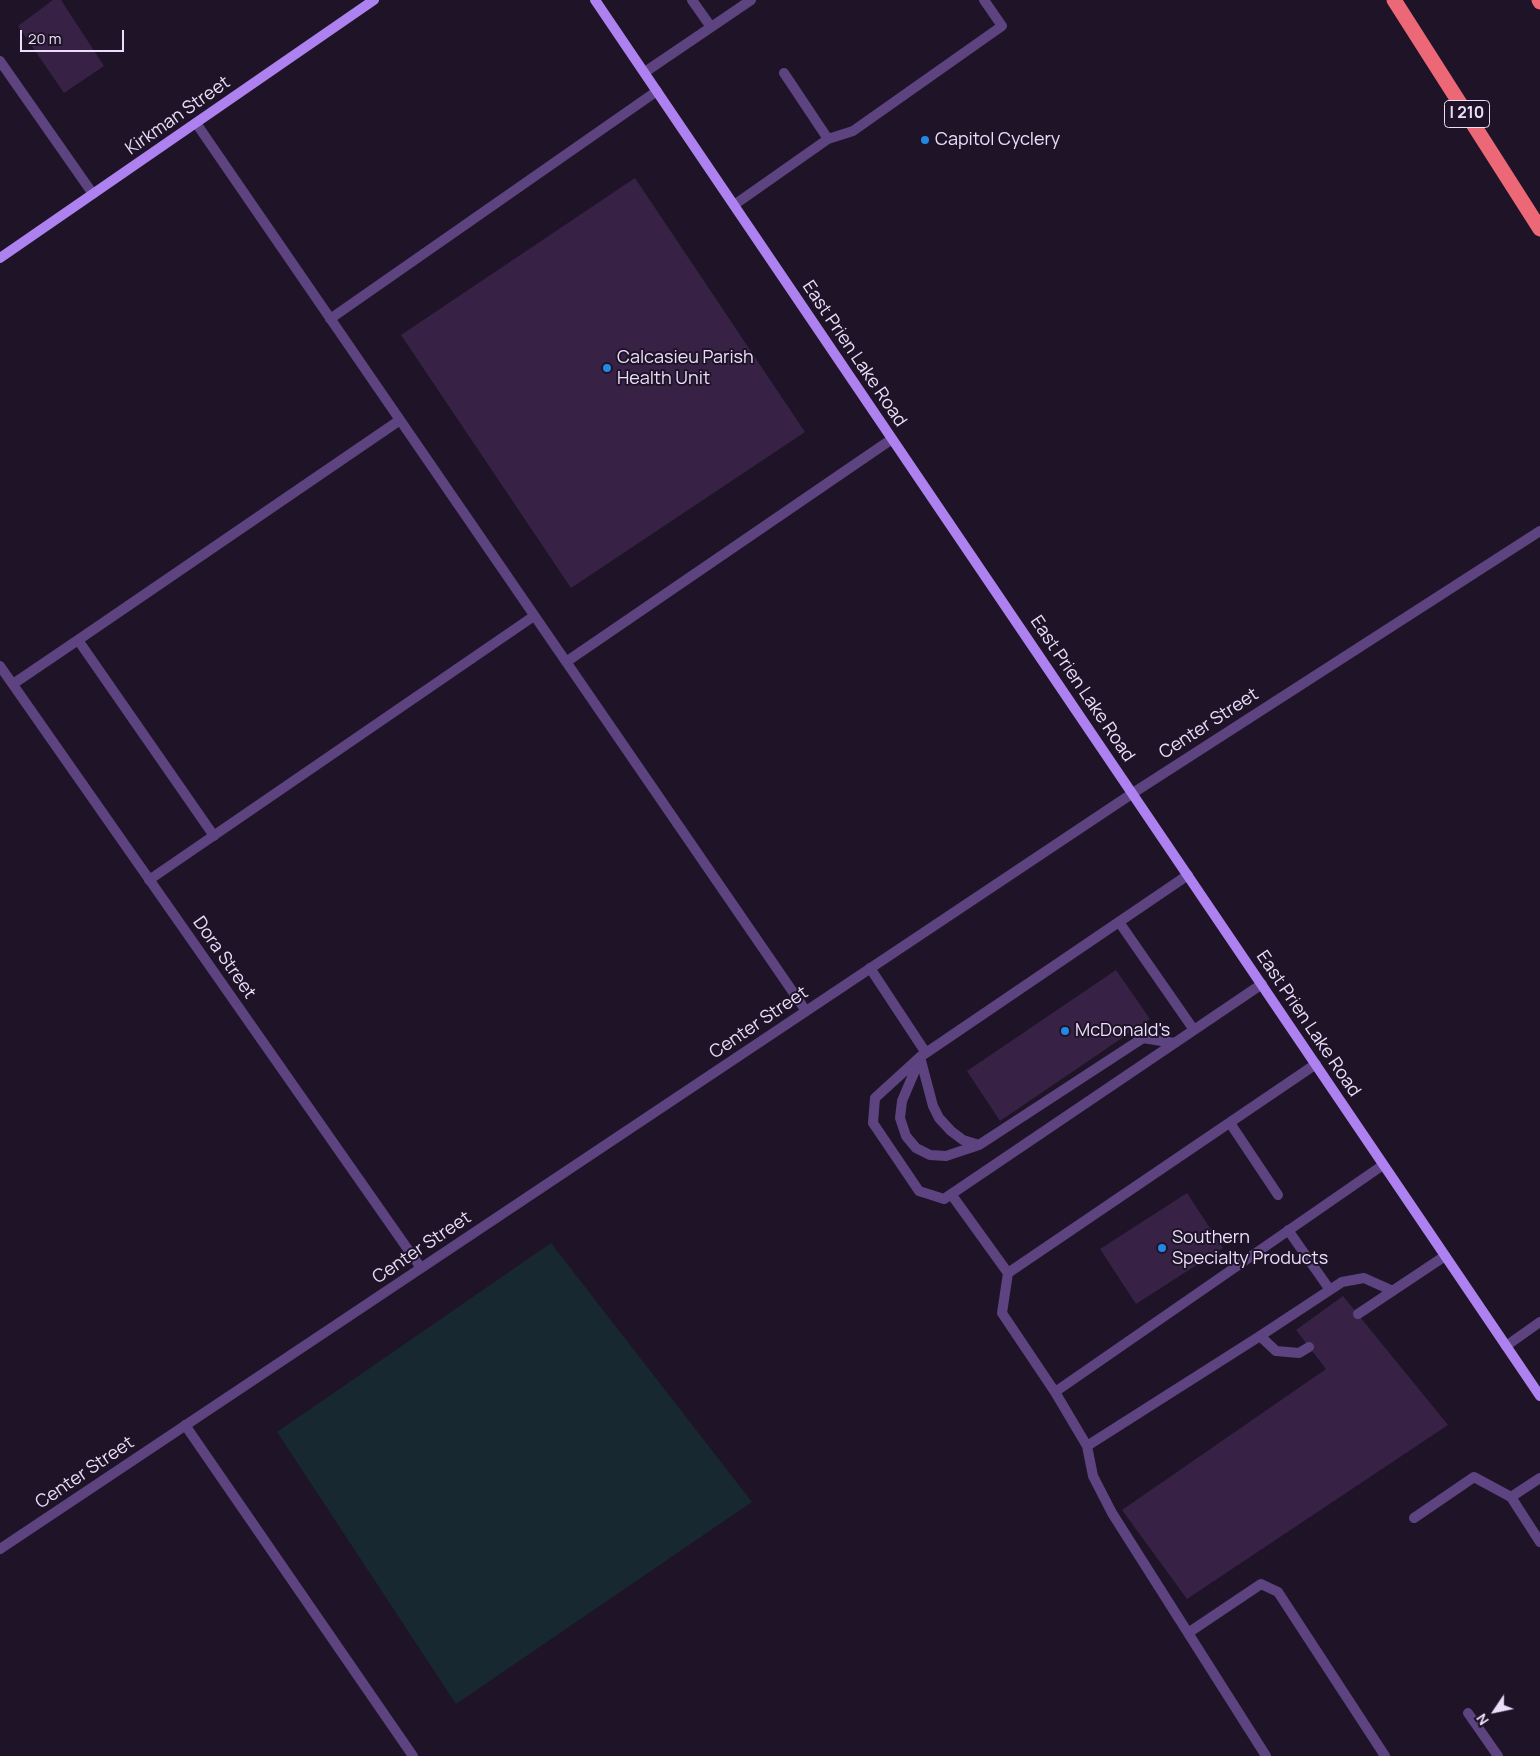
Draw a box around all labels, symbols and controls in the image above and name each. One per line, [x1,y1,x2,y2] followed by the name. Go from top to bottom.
[22,20,126,52] scale bar
[28,28,61,49] text: 20 m
[122,72,234,160] street label: Kirkman Street
[1444,100,1490,128] road number: I 210
[935,129,1060,151] place label: Capitol Cyclery
[919,134,931,146] marker: Capitol Cyclery
[797,277,911,431] street label: East Prien Lake Road
[617,347,754,389] place label: Calcasieu Parish Health Unit
[601,362,613,374] marker: Calcasieu Parish Health Unit
[1025,612,1139,766] street label: East Prien Lake Road
[1155,684,1263,764] street label: Center Street
[188,913,260,1003] street label: Dora Street
[1251,947,1365,1101] street label: East Prien Lake Road
[706,982,812,1064] street label: Center Street
[1075,1020,1170,1042] place label: McDonald's
[1059,1025,1071,1037] marker: McDonald's
[369,1207,475,1289] street label: Center Street
[1172,1227,1328,1270] place label: Southern Specialty Products
[1156,1242,1168,1254] marker: Southern Specialty Products
[32,1432,138,1514] street label: Center Street
[1470,1686,1520,1736] north arrow
[1471,1710,1493,1729] text: N

